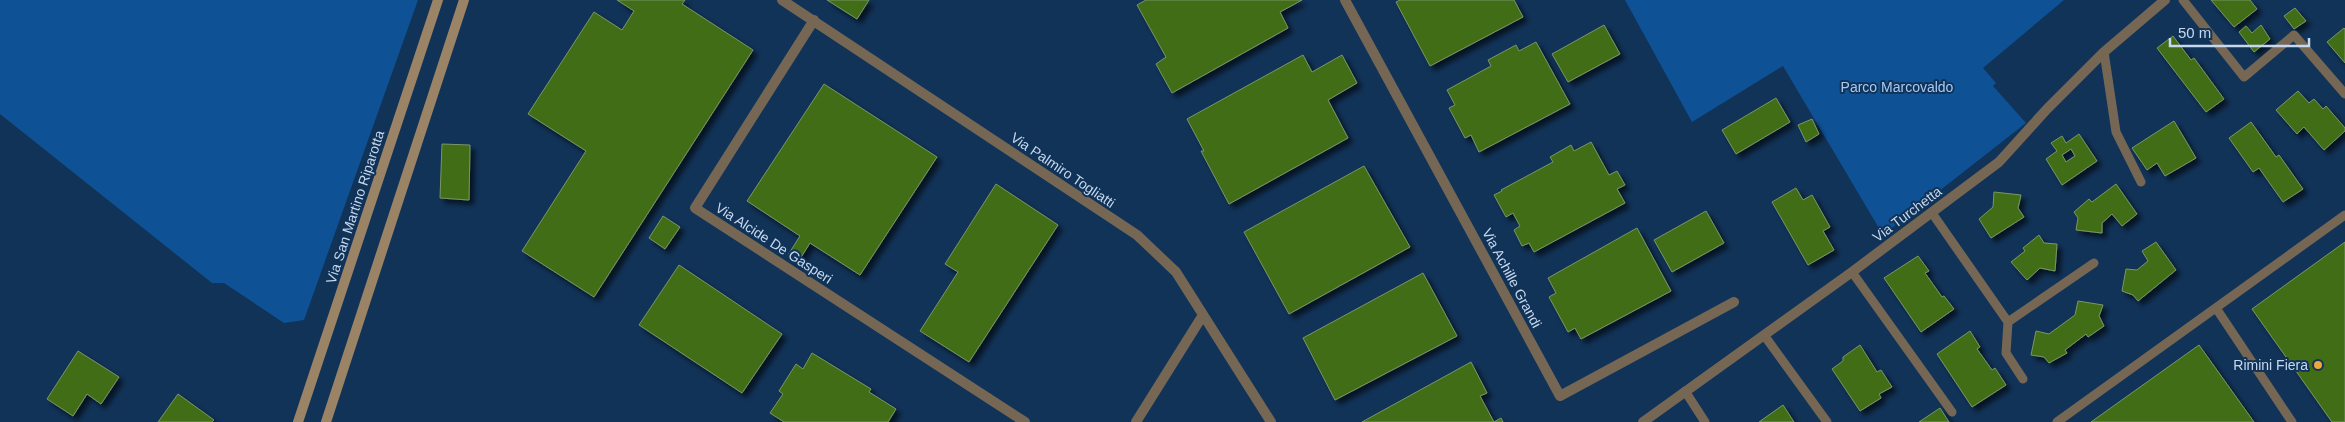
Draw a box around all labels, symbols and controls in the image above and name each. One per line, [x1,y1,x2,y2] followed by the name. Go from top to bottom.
[2170,15,2309,47] scale bar
[2178,24,2211,41] text: 50 m
[1841,79,1954,95] park label: Parco Marcovaldo
[323,128,387,286] street label: Via San Martino Riparotta
[1008,129,1118,211] street label: Via Palmiro Togliatti
[1869,183,1945,245] street label: Via Turchetta
[713,199,835,287] street label: Via Alcide De Gasperi
[1479,226,1545,330] street label: Via Achille Grandi
[2233,357,2308,373] place label: Rimini Fiera
[2312,359,2324,371] marker: Rimini Fiera

